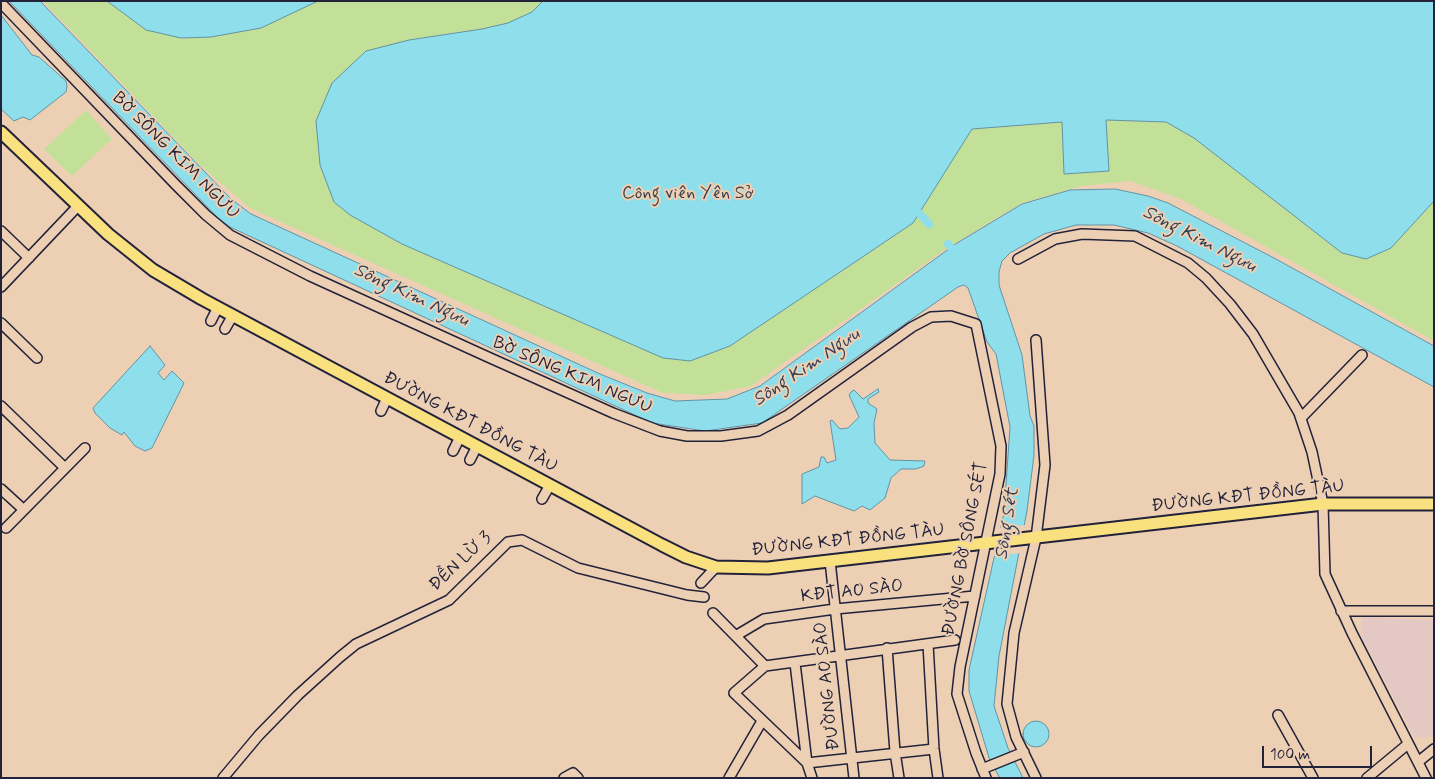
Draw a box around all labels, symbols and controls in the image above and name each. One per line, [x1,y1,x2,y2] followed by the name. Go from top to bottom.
[107,88,243,224] street label: BỜ SÔNG KIM NGƯU
[622,183,754,205] park label: Công viên Yên Sở
[1138,202,1260,278] water label: Sông Kim Ngưu
[350,259,472,333] water label: Sông Kim Ngưu
[749,324,865,412] water label: Sông Kim Ngưu
[489,333,655,419] street label: BỜ SÔNG KIM NGƯU
[379,368,561,478] street label: ĐƯỜNG KĐT ĐỒNG TÀU
[939,460,993,638] street label: ĐƯỜNG BỜ SÔNG SÉT
[1150,476,1346,518] street label: ĐƯỜNG KĐT ĐỒNG TÀU
[991,486,1025,562] water label: Sông Sét
[750,520,946,562] street label: ĐƯỜNG KĐT ĐỒNG TÀU
[425,528,497,596] street label: ĐỀN LỪ 3
[800,576,904,608] street label: KĐT AO SÀO
[811,621,845,751] street label: ĐƯỜNG AO SÀO
[1265,736,1375,768] scale bar
[1270,745,1310,765] text: 100 m

